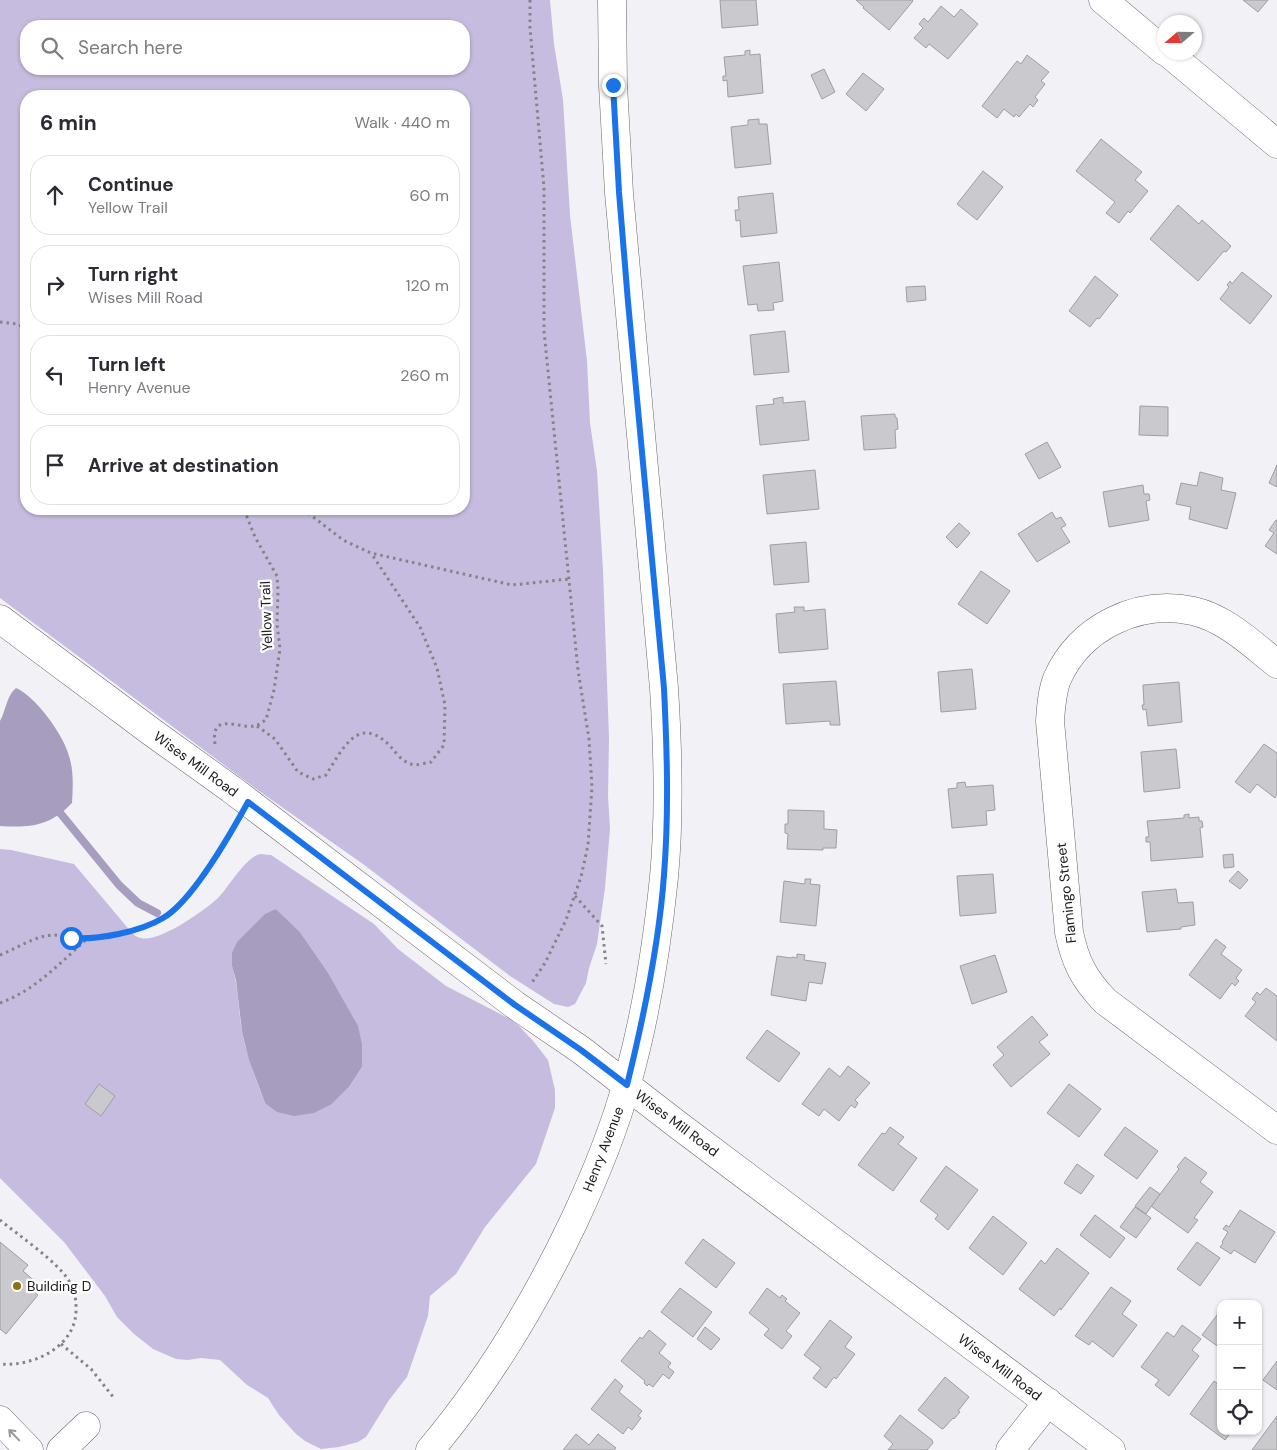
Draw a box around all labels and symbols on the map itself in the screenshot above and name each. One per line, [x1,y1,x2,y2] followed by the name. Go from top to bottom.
[1157,15,1202,60] north arrow
[602,74,625,97] route end
[256,581,276,651] street label: Yellow Trail
[150,727,242,801] street label: Wises Mill Road
[1052,842,1080,944] street label: Flamingo Street
[60,927,83,950] route start
[632,1086,722,1160] street label: Wises Mill Road
[579,1104,628,1194] street label: Henry Avenue
[27,1277,91,1295] place label: Building D
[11,1280,23,1292] marker: Building D
[955,1330,1045,1404] street label: Wises Mill Road
[8,1429,21,1441] one-way arrow

